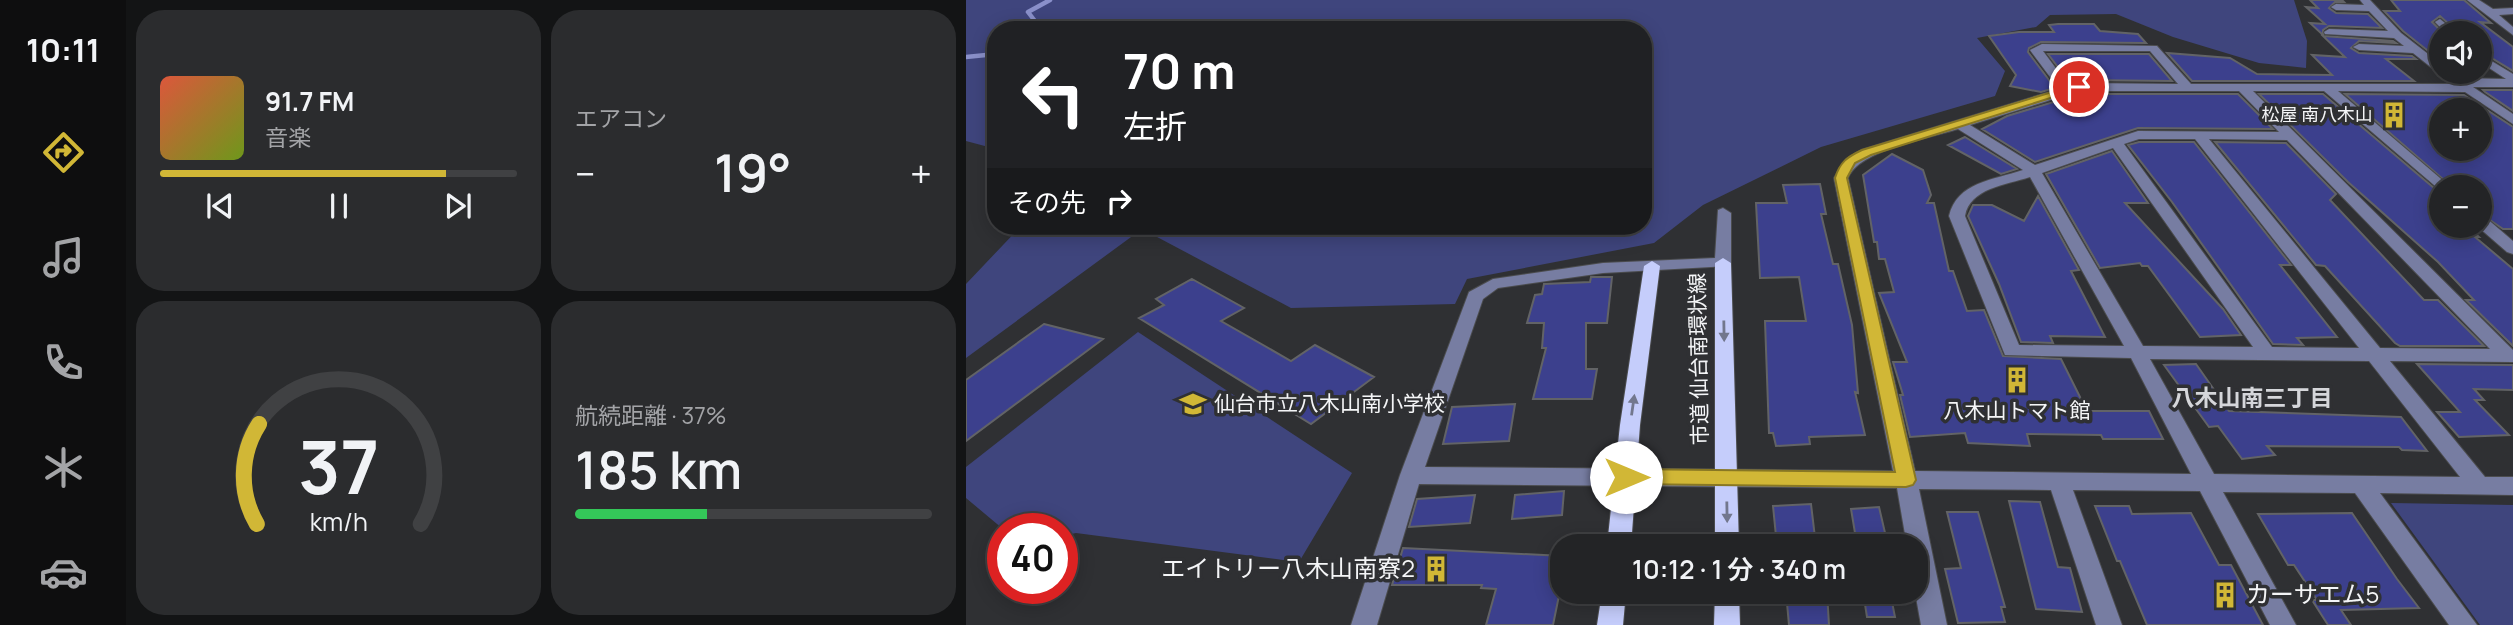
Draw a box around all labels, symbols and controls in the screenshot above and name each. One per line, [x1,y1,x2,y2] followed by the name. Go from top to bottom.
[2429,21,2492,238] map controls
[2429,21,2492,84] button: sound
[26,28,100,72] text: 10:11
[1123,37,1235,104] text: 70 m
[1008,49,1099,140] icon: left
[2049,57,2109,117] pin
[2060,68,2098,106] icon: arrive
[265,83,354,119] text: 91.7 FM
[2429,98,2492,161] button: +
[2379,100,2409,130] building icon: 松屋 南八木山
[575,102,667,134] text: エアコン
[2261,102,2373,126] place label: 松屋 南八木山
[1123,104,1187,148] text: 左折
[265,121,311,153] text: 音楽
[39,128,88,177] icon: directions
[714,137,792,208] text: 19°
[575,147,596,199] text: −
[910,147,932,199] text: +
[2429,175,2492,238] button: −
[1100,182,1138,220] icon: right
[1008,184,1086,220] text: その先
[201,187,239,225] icon: previous
[320,187,358,225] icon: pause
[439,187,477,225] icon: next
[39,233,88,282] icon: music
[1682,273,1714,445] street label: 市道 仙台南環状線
[1719,321,1730,343] one-way arrow
[39,338,88,387] icon: phone
[2002,365,2032,395] building icon: 八木山トマト館
[2172,381,2333,413] district label: 八木山南三丁目
[1178,389,1208,419] school or university icon: 仙台市立八木山南小学校
[1214,389,1445,417] place label: 仙台市立八木山南小学校
[1627,394,1638,416] one-way arrow
[1944,396,2091,424] place label: 八木山トマト館
[575,399,726,431] text: 航続距離 · 37%
[298,416,379,516] text: 37
[575,434,742,505] text: 185 km
[1589,440,1663,514] position arrow
[39,443,88,492] icon: climate
[1722,501,1733,523] one-way arrow
[309,504,368,539] text: km/h
[987,513,1078,604] speed limit sign: 40
[39,548,88,597] icon: car
[1161,551,1415,584] place label: エイトリー八木山南寮2
[1632,551,1846,587] text: 10:12 · 1 分 · 340 m
[1421,554,1451,584] building icon: エイトリー八木山南寮2
[2246,577,2379,610] place label: カーサエム5
[2210,580,2240,610] building icon: カーサエム5

